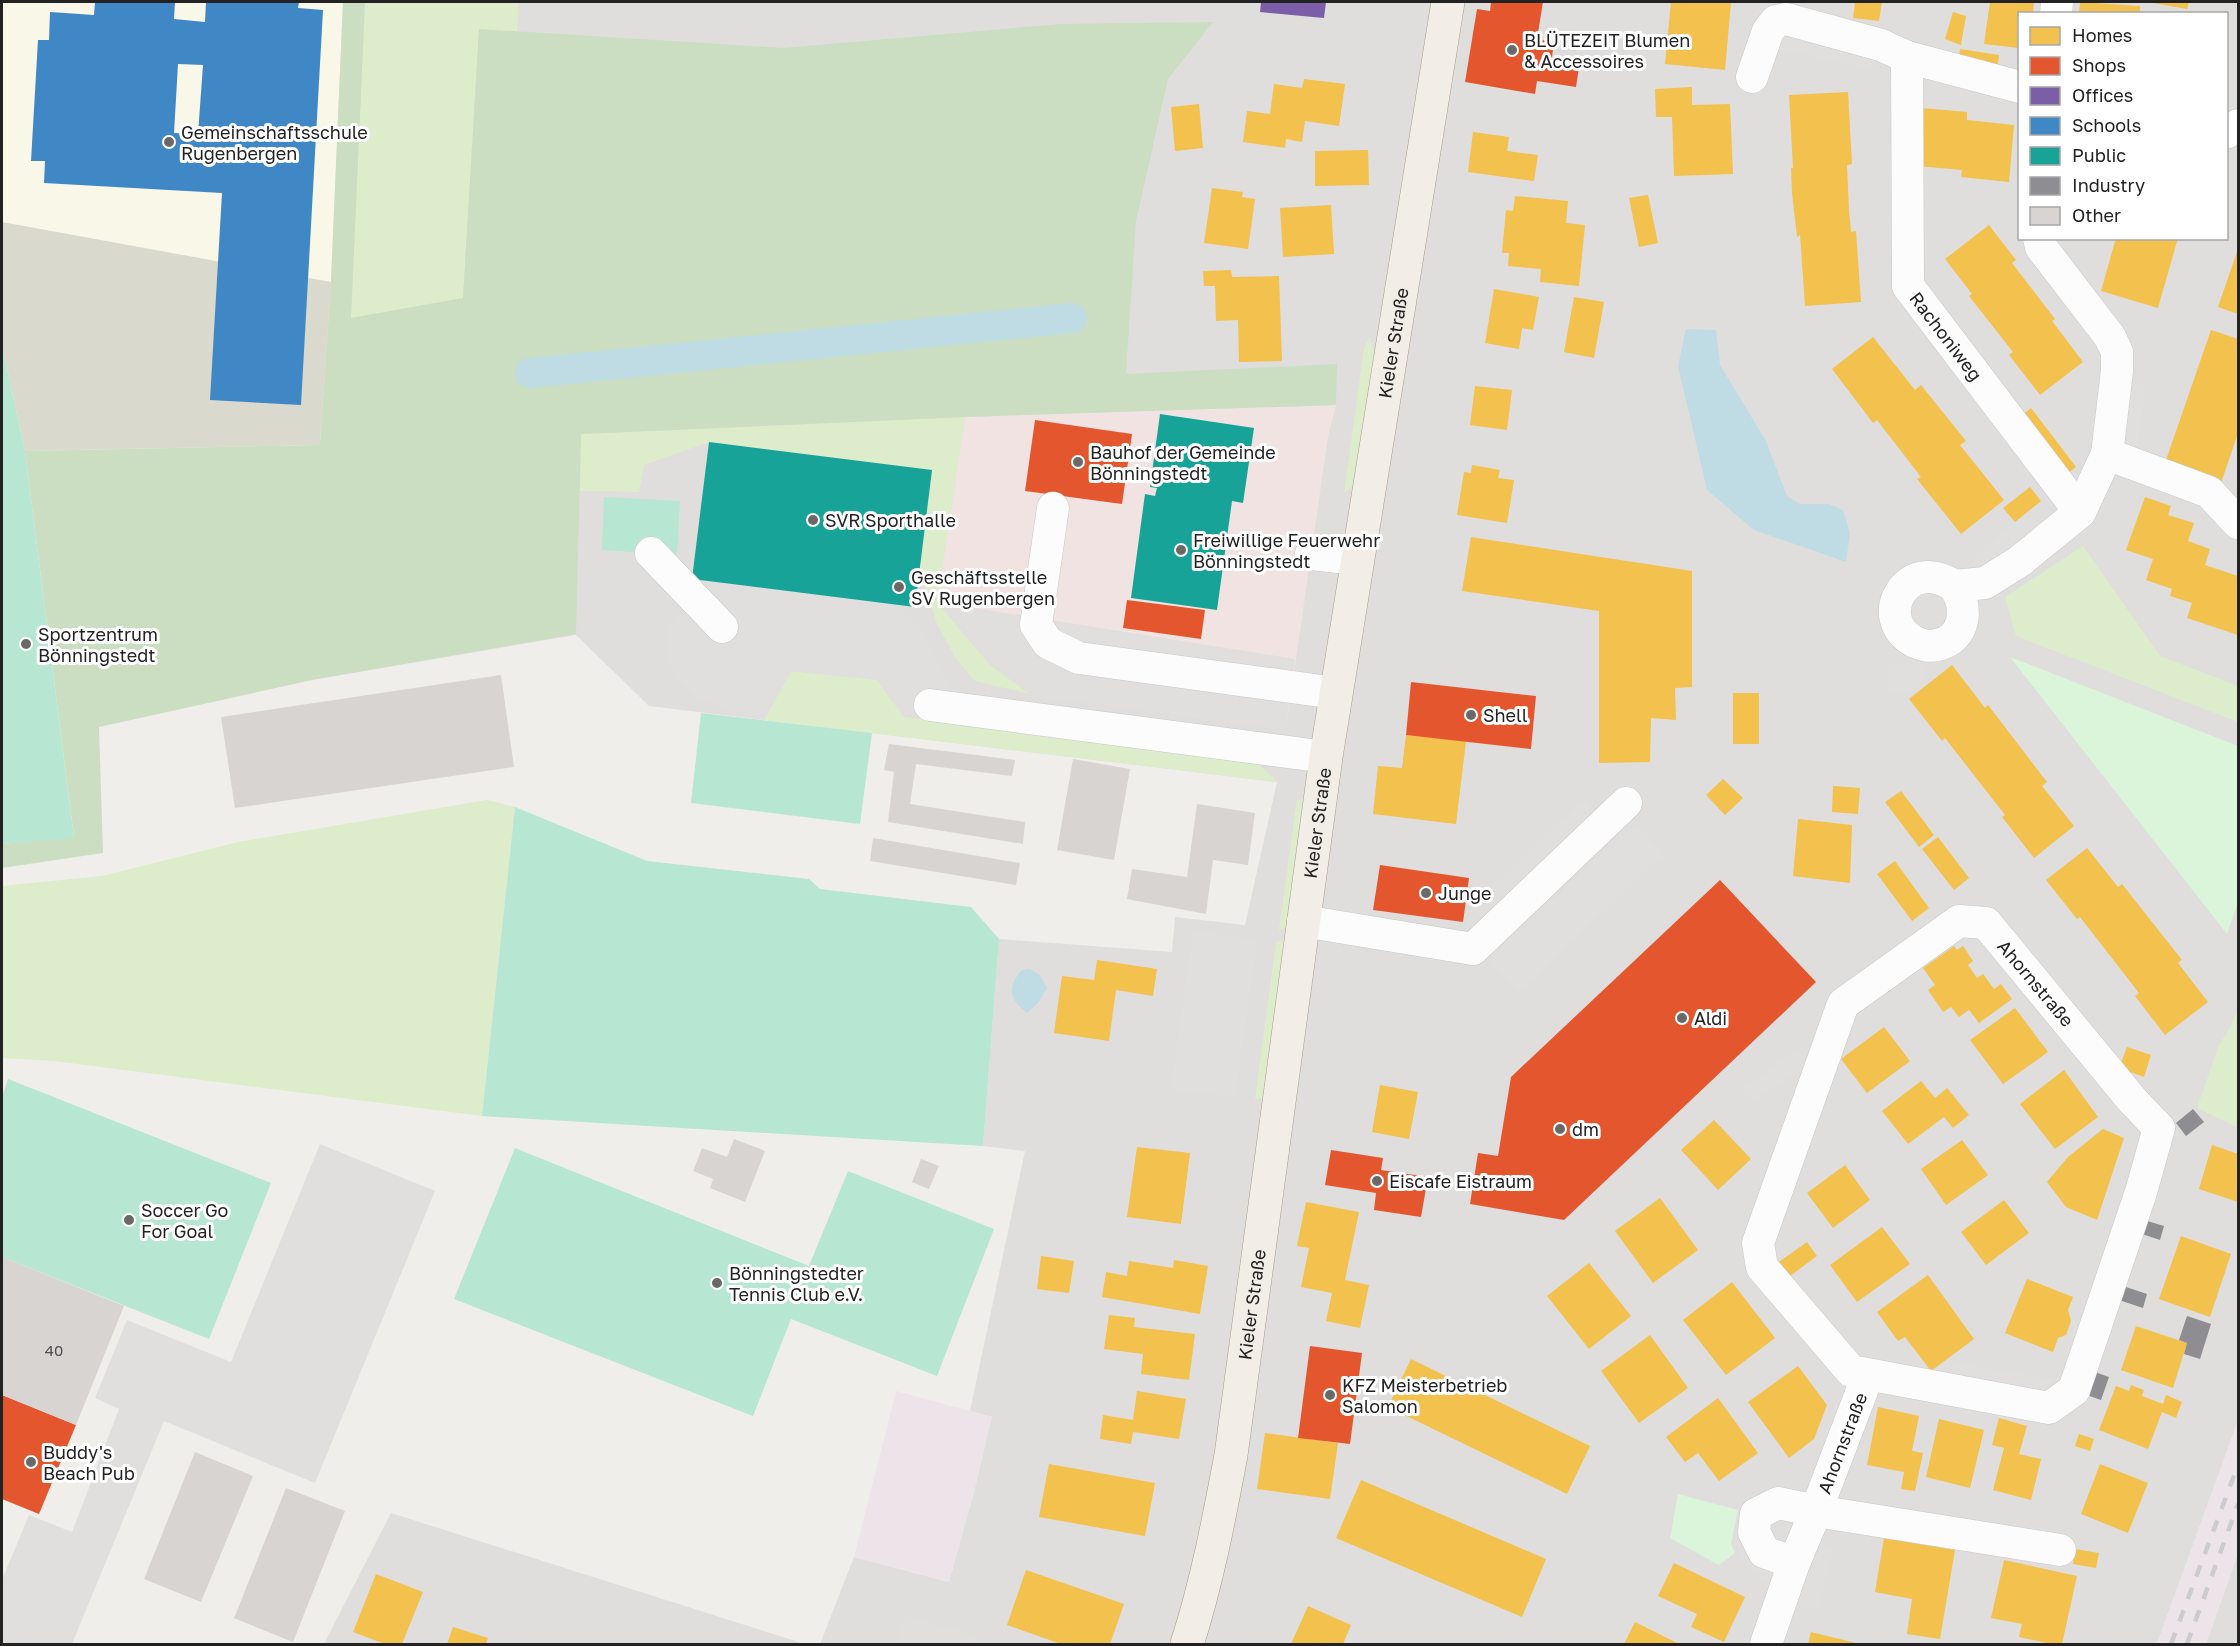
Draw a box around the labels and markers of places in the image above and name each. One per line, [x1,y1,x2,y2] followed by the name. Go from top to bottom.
[1524,29,1690,72] place label: BLÜTEZEIT Blumen & Accessoires
[1505,43,1519,57] marker: BLÜTEZEIT Blumen & Accessoires
[181,121,368,164] place label: Gemeinschaftsschule Rugenbergen
[162,135,176,149] marker: Gemeinschaftsschule Rugenbergen
[1090,441,1276,484] place label: Bauhof der Gemeinde Bönningstedt
[1071,455,1085,469] marker: Bauhof der Gemeinde Bönningstedt
[825,509,956,531] place label: SVR Sporthalle
[806,513,820,527] marker: SVR Sporthalle
[1193,529,1380,572] place label: Freiwillige Feuerwehr Bönningstedt
[1174,543,1188,557] marker: Freiwillige Feuerwehr Bönningstedt
[911,566,1055,609] place label: Geschäftsstelle SV Rugenbergen
[892,580,906,594] marker: Geschäftsstelle SV Rugenbergen
[38,623,158,666] place label: Sportzentrum Bönningstedt
[19,637,33,651] marker: Sportzentrum Bönningstedt
[1483,704,1528,726] place label: Shell
[1464,708,1478,722] marker: Shell
[1438,882,1491,904] place label: Junge
[1419,886,1433,900] marker: Junge
[1694,1007,1727,1029] place label: Aldi
[1675,1011,1689,1025] marker: Aldi
[1572,1118,1599,1140] place label: dm
[1553,1122,1567,1136] marker: dm
[1389,1170,1532,1192] place label: Eiscafe Eistraum
[1370,1174,1384,1188] marker: Eiscafe Eistraum
[141,1199,228,1242] place label: Soccer Go For Goal
[122,1213,136,1227] marker: Soccer Go For Goal
[729,1262,864,1305] place label: Bönningstedter Tennis Club e.V.
[710,1276,724,1290] marker: Bönningstedter Tennis Club e.V.
[1342,1374,1507,1417] place label: KFZ Meisterbetrieb Salomon
[1323,1388,1337,1402] marker: KFZ Meisterbetrieb Salomon
[43,1441,135,1484] place label: Buddy's Beach Pub
[24,1455,38,1469] marker: Buddy's Beach Pub

